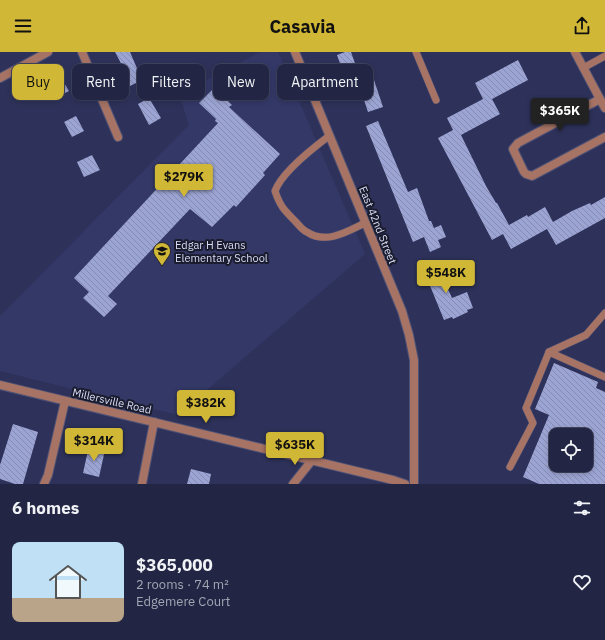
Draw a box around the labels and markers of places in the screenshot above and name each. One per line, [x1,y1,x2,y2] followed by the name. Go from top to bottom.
[532,98,588,132] pin: $365K
[156,164,212,198] pin: $279K
[175,238,268,265] place label: Edgar H Evans Elementary School
[152,241,172,266] school or university icon: Edgar H Evans Elementary School
[418,260,474,294] pin: $548K
[178,390,234,424] pin: $382K
[66,428,122,462] pin: $314K
[267,432,323,466] pin: $635K

